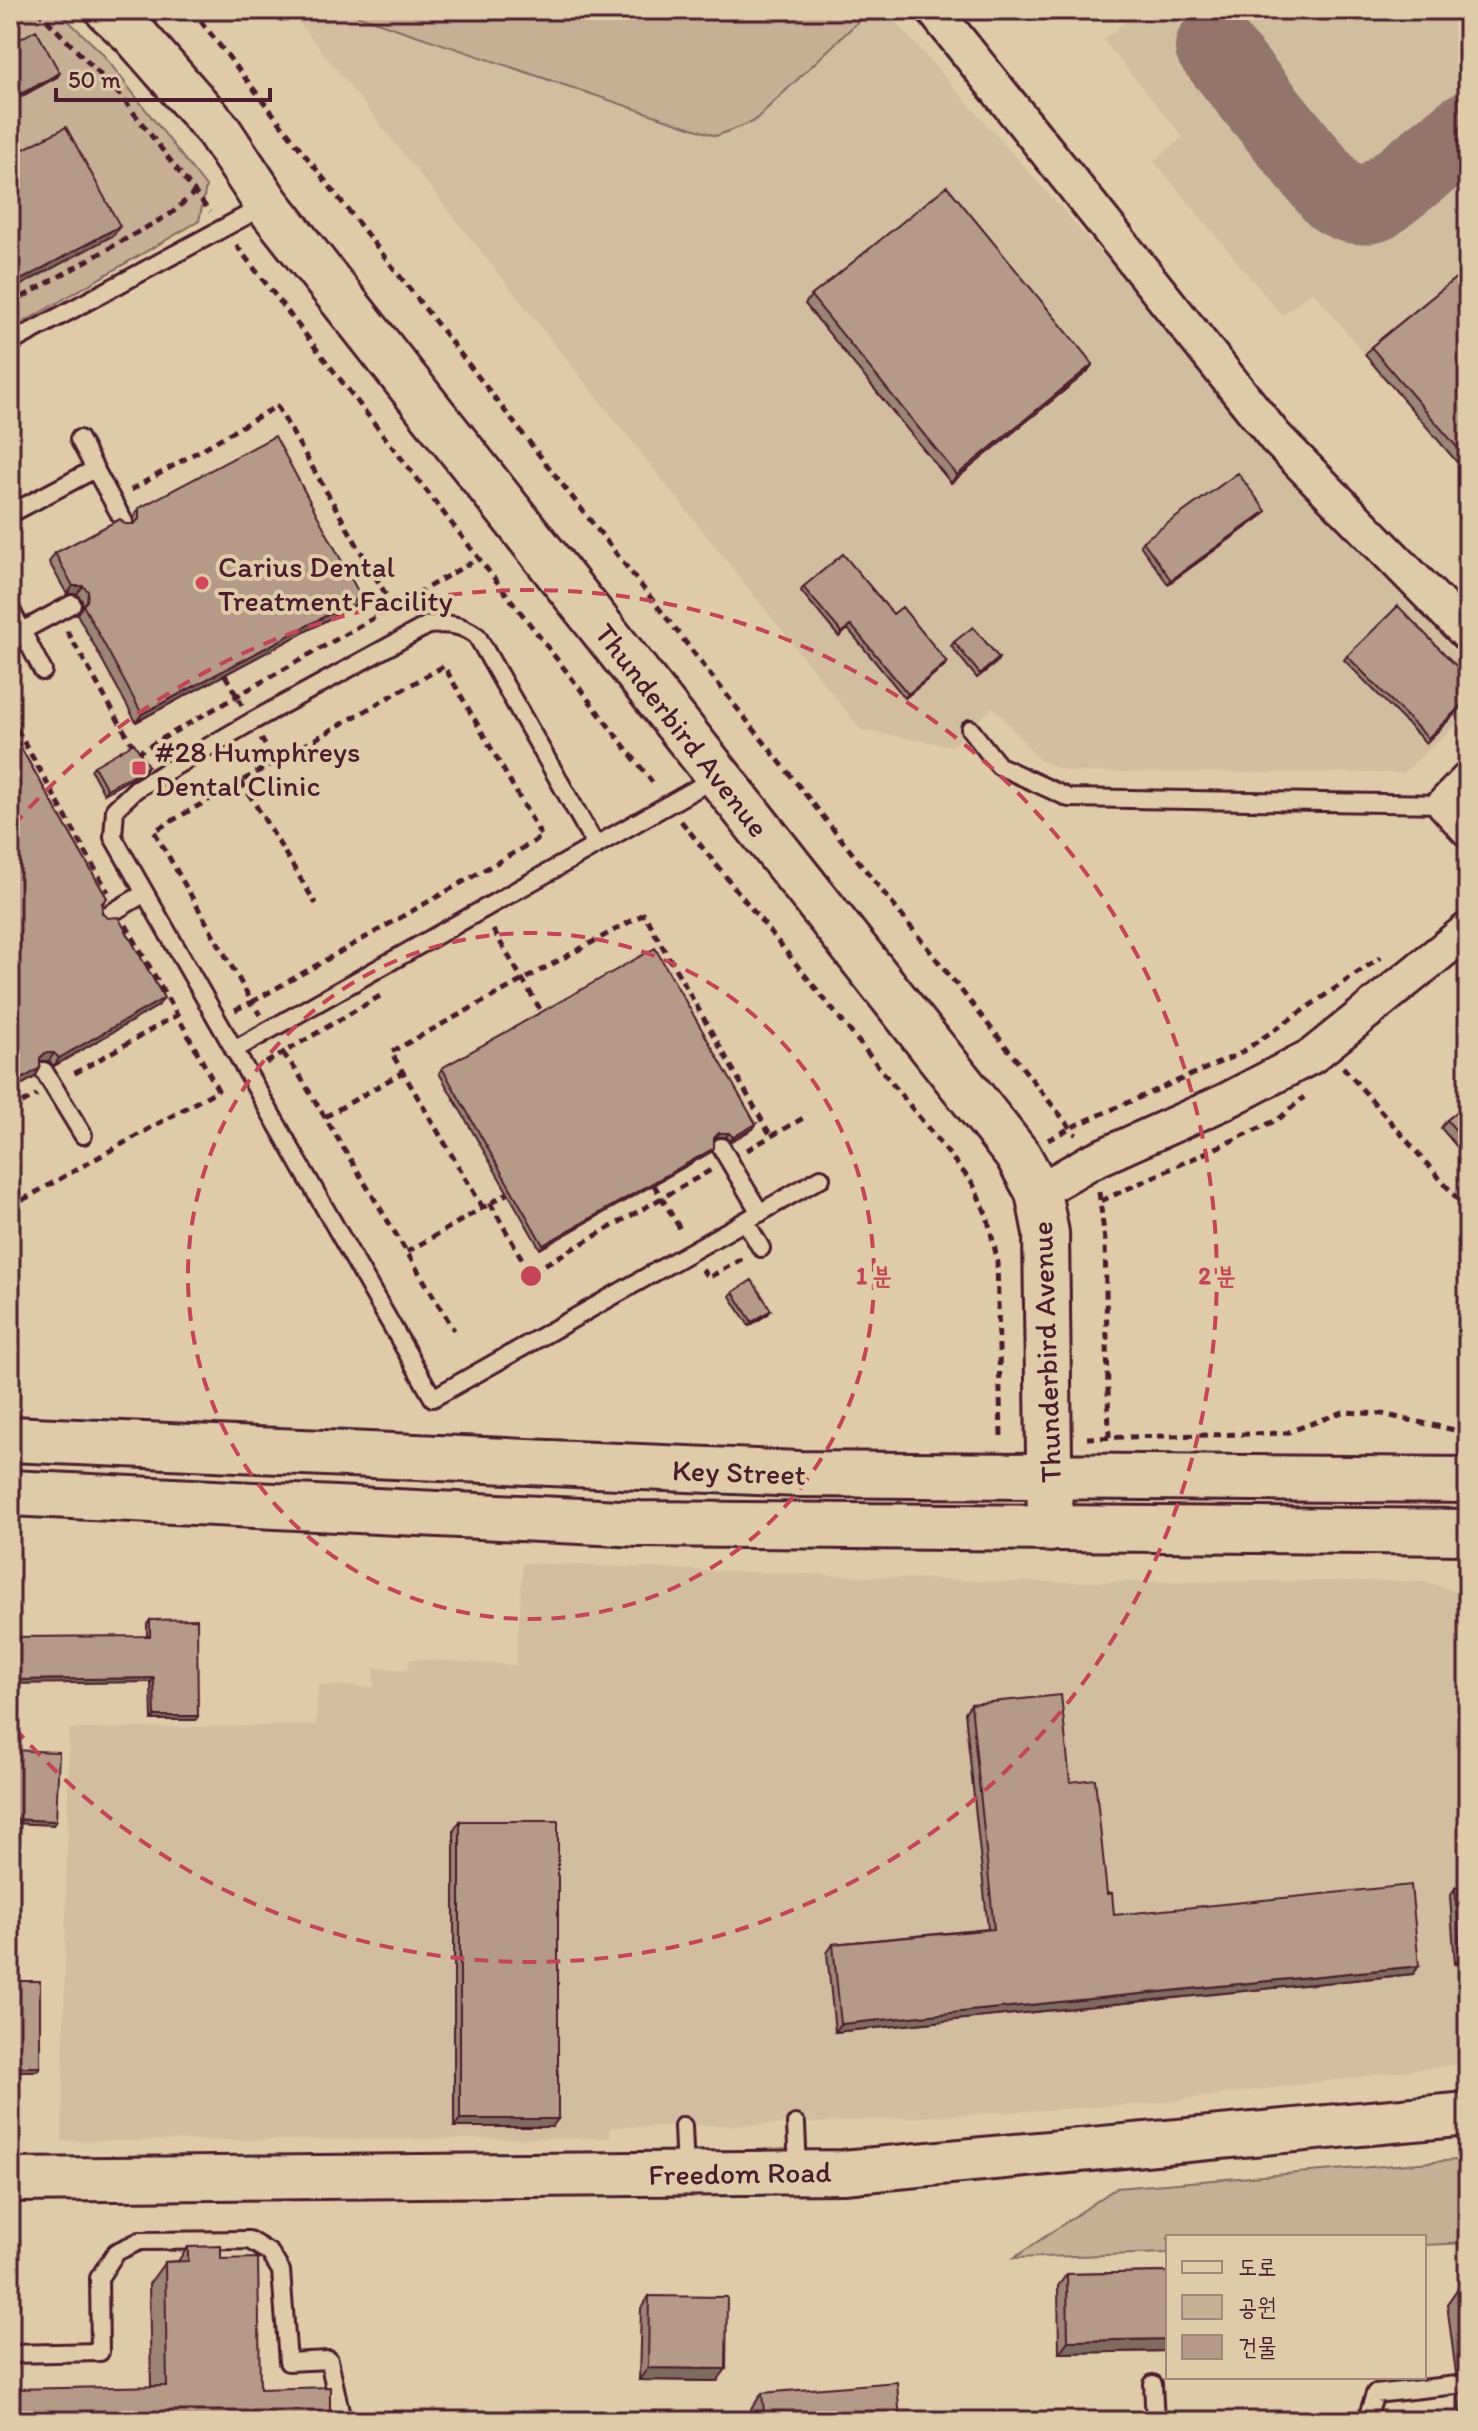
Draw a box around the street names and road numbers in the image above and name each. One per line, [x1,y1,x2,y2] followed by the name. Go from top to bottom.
[587,615,777,845] street label: Thunderbird Avenue
[1023,1221,1069,1483] street label: Thunderbird Avenue
[671,1451,807,1493] street label: Key Street
[648,2153,833,2193] street label: Freedom Road

